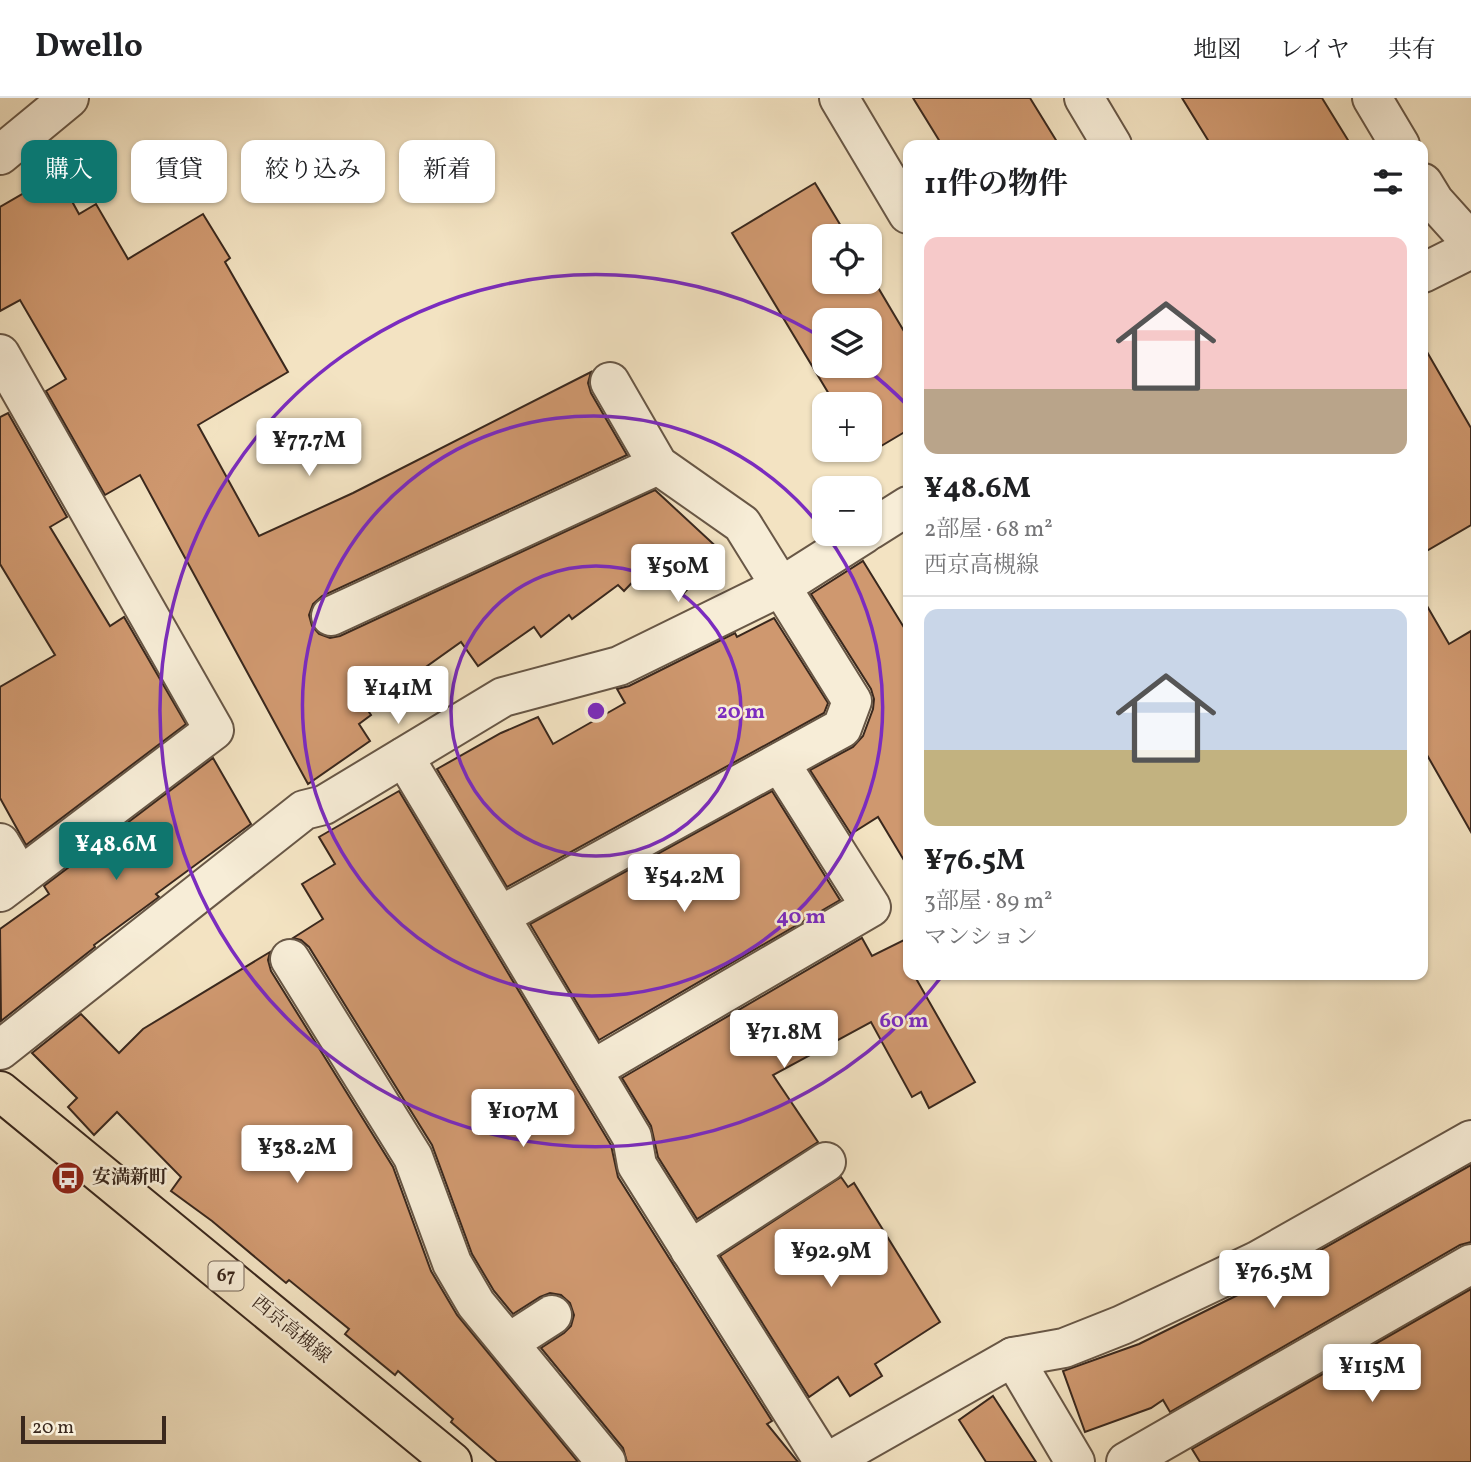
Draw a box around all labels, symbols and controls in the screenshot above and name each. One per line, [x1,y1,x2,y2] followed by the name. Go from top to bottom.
[35,25,143,71] text: Dwello
[1193,34,1241,68] text: 地図
[1279,34,1350,68] text: レイヤ
[1388,34,1436,68] text: 共有
[21,140,117,203] chip: 購入
[131,140,227,203] chip: 賃貸
[241,140,385,203] chip: 絞り込み
[399,140,495,203] chip: 新着
[1369,163,1407,201] icon: filters
[924,164,1068,206] text: 11件の物件
[812,224,882,546] map controls
[812,224,882,294] button: locate
[1103,283,1229,409] icon: home
[812,308,882,378] button: layers
[812,392,882,462] button: +
[252,418,366,478] pin: ¥77.7M
[272,425,346,457] text: ¥77.7M
[924,468,1031,510] text: ¥48.6M
[812,476,882,546] button: −
[924,514,1053,546] text: 2部屋 · 68 m²
[637,545,719,604] pin: ¥50M
[924,550,1039,582] text: 西京高槻線
[647,551,709,583] text: ¥50M
[1103,655,1229,781] icon: home
[349,666,447,726] pin: ¥141M
[363,673,433,705] text: ¥141M
[717,698,765,727] text: 20 m
[584,699,608,723] centre of rings
[59,822,173,882] pin: ¥48.6M
[75,829,157,861] text: ¥48.6M
[924,840,1025,882] text: ¥76.5M
[627,854,741,914] pin: ¥54.2M
[644,861,724,893] text: ¥54.2M
[924,886,1053,918] text: 3部屋 · 89 m²
[776,903,826,932] text: 40 m
[924,922,1038,954] text: マンション
[880,1007,928,1036] text: 60 m
[727,1010,841,1070] pin: ¥71.8M
[746,1017,822,1049] text: ¥71.8M
[474,1090,572,1149] pin: ¥107M
[487,1096,559,1128] text: ¥107M
[240,1126,354,1185] pin: ¥38.2M
[257,1132,337,1164] text: ¥38.2M
[49,1159,87,1197] bus stop icon: 安満新町
[92,1165,168,1191] place label: 安満新町
[774,1230,888,1289] pin: ¥92.9M
[791,1236,871,1268] text: ¥92.9M
[1217,1250,1331,1310] pin: ¥76.5M
[1235,1257,1313,1289] text: ¥76.5M
[208,1261,244,1290] road number: 67
[246,1290,336,1370] street label: 西京高槻線
[1323,1344,1421,1404] pin: ¥115M
[1339,1351,1405,1383] text: ¥115M
[21,1413,166,1445] scale bar
[32,1415,74,1441] text: 20 m

